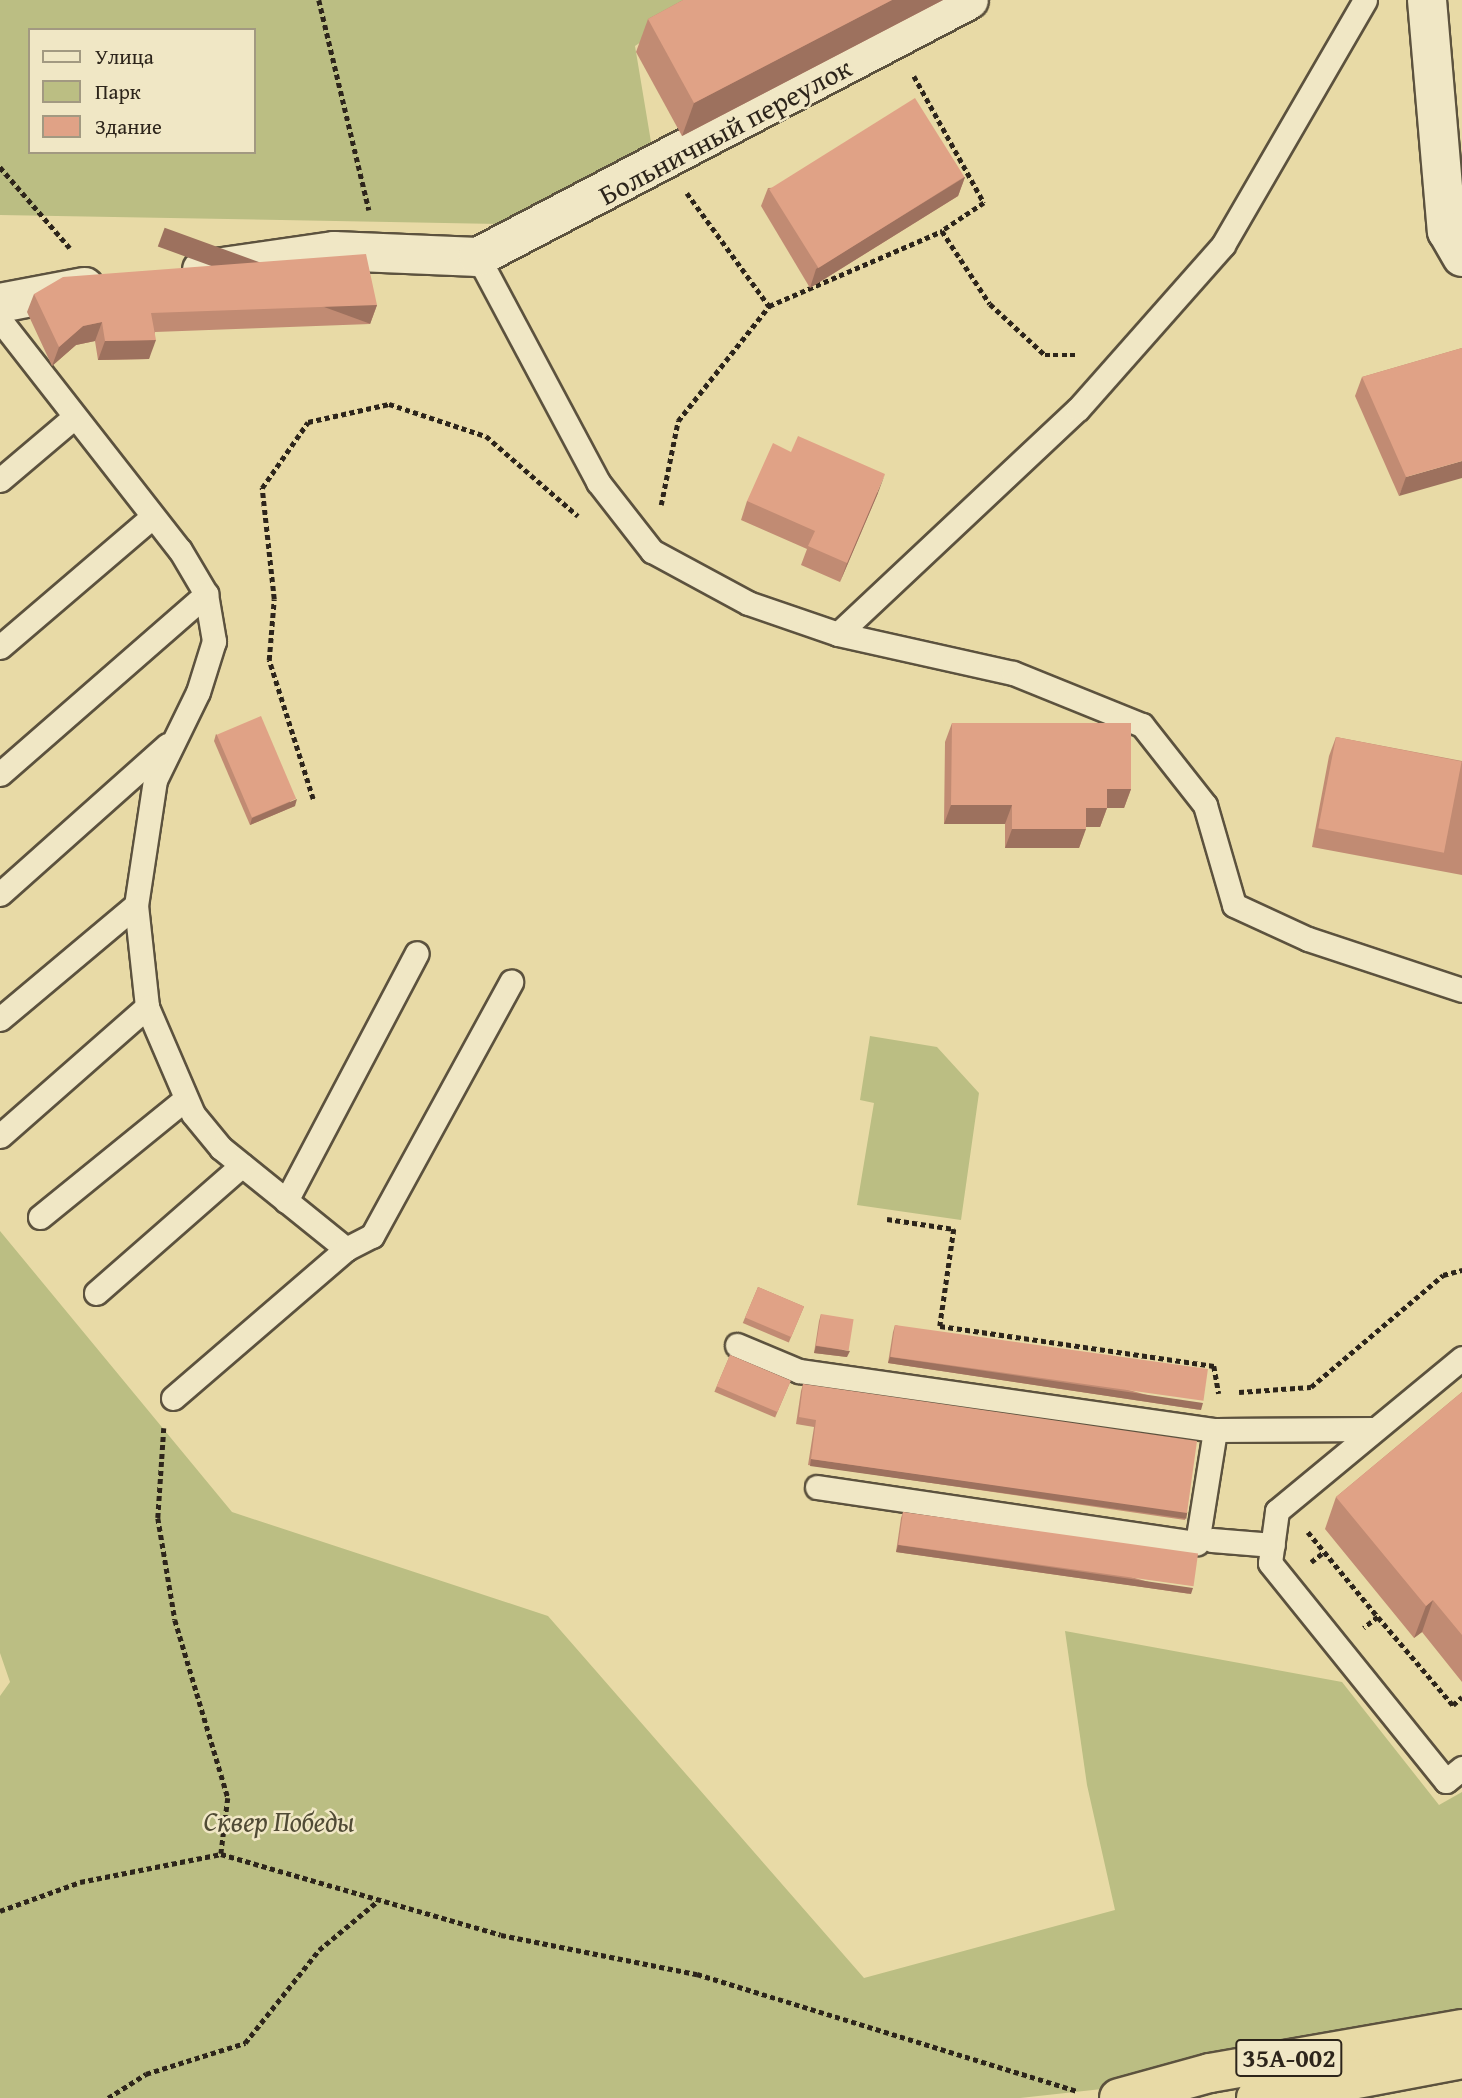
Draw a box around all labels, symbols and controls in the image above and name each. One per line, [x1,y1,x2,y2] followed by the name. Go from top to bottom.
[28,28,256,154] legend
[95,41,154,72] text: Улица
[593,50,857,212] street label: Больничный переулок
[95,76,141,107] text: Парк
[95,111,162,142] text: Здание
[203,1804,355,1838] park label: Сквер Победы
[1235,2036,1343,2080] road number: 35А-002

